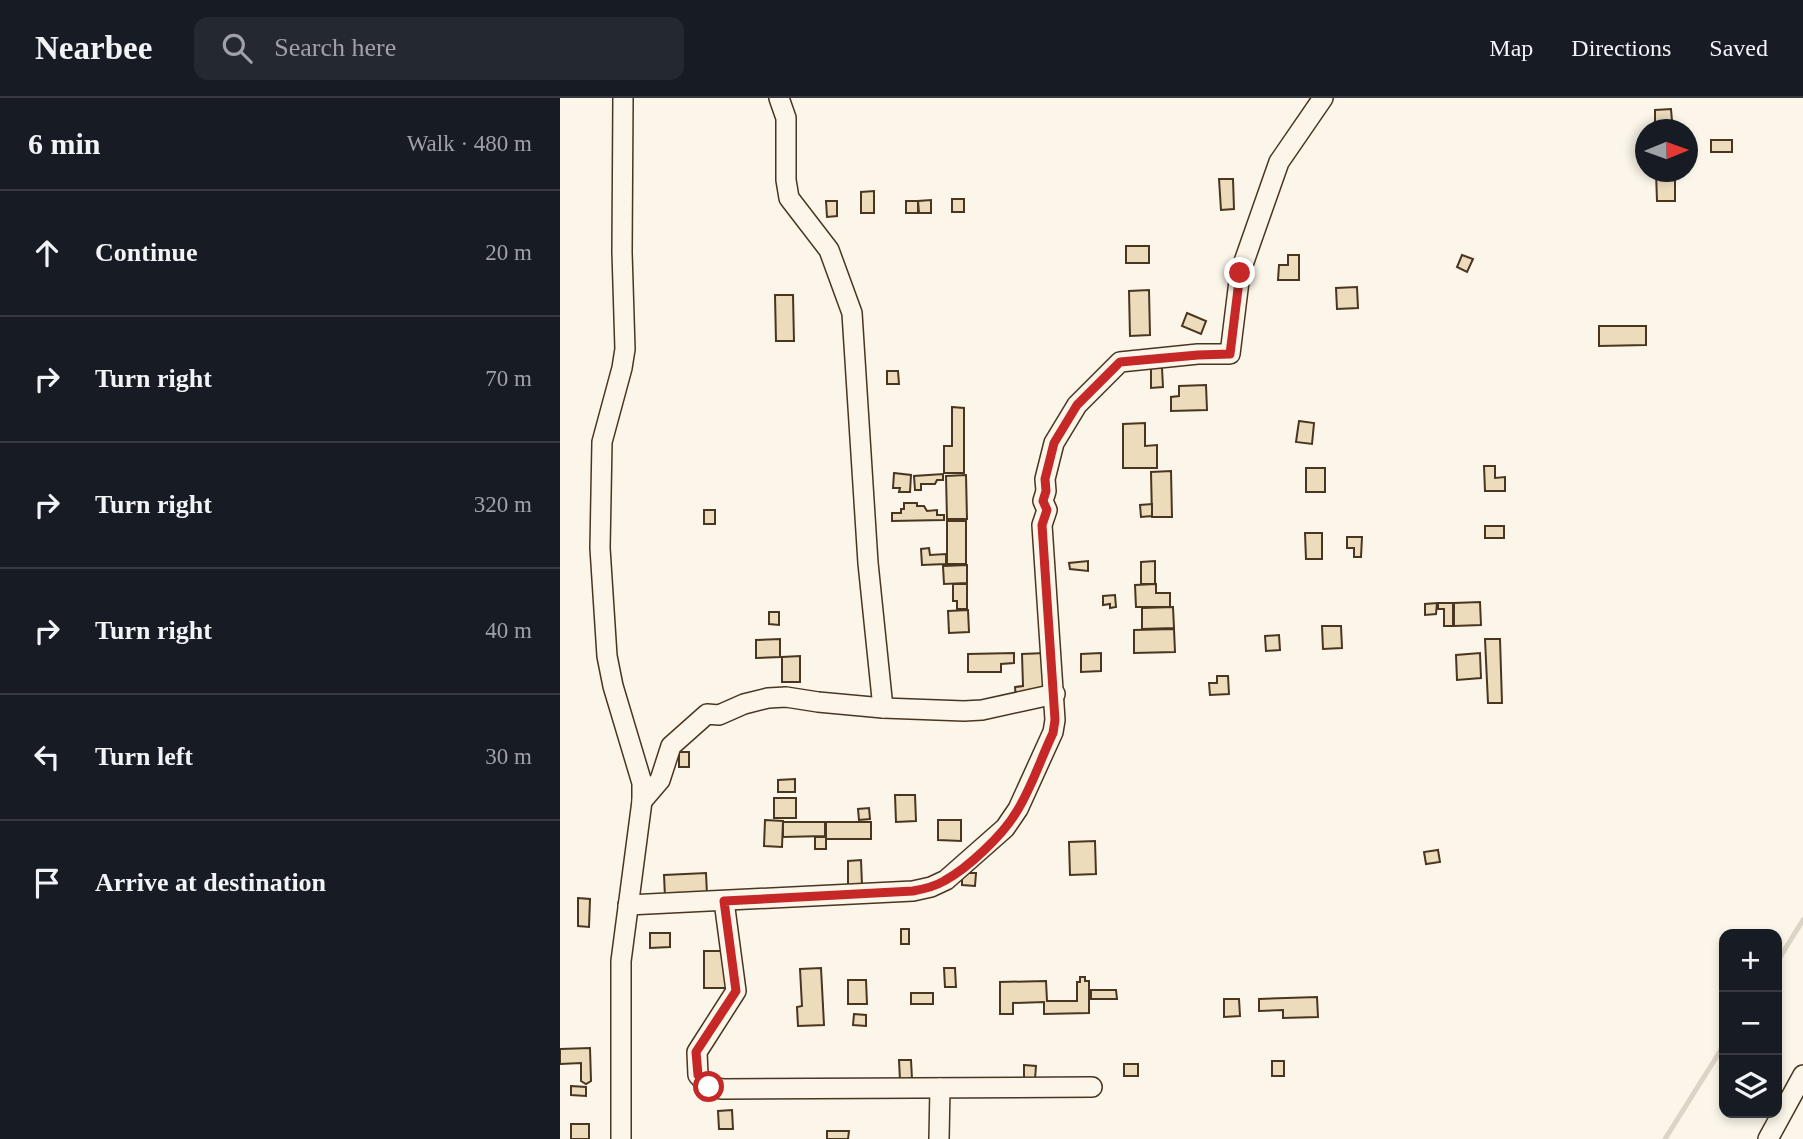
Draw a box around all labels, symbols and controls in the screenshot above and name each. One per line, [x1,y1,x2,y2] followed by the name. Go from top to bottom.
[194,17,684,80] search box
[218,29,256,67] icon: search
[35,30,152,66] text: Nearbee
[274,33,396,62] text: Search here
[1489,35,1533,61] text: Map
[1571,35,1671,61] text: Directions
[1709,35,1768,61] text: Saved
[1635,119,1698,182] north arrow
[28,127,101,160] text: 6 min
[407,131,532,156] text: Walk · 480 m
[28,234,66,272] icon: ahead
[95,238,198,267] text: Continue
[485,240,532,265] text: 20 m
[1224,257,1255,288] route end
[28,360,66,398] icon: right
[95,364,212,393] text: Turn right
[485,366,532,391] text: 70 m
[28,486,66,524] icon: right
[95,490,212,519] text: Turn right
[474,492,532,517] text: 320 m
[28,612,66,650] icon: right
[95,616,212,645] text: Turn right
[485,618,532,643] text: 40 m
[28,738,66,776] icon: left
[95,742,193,771] text: Turn left
[485,744,532,769] text: 30 m
[28,864,66,902] icon: arrive
[95,868,326,897] text: Arrive at destination
[1719,929,1782,1118] map controls
[1719,929,1782,992] button: +
[1719,992,1782,1055] button: −
[1719,1055,1782,1118] button: layers
[693,1071,724,1102] route start

